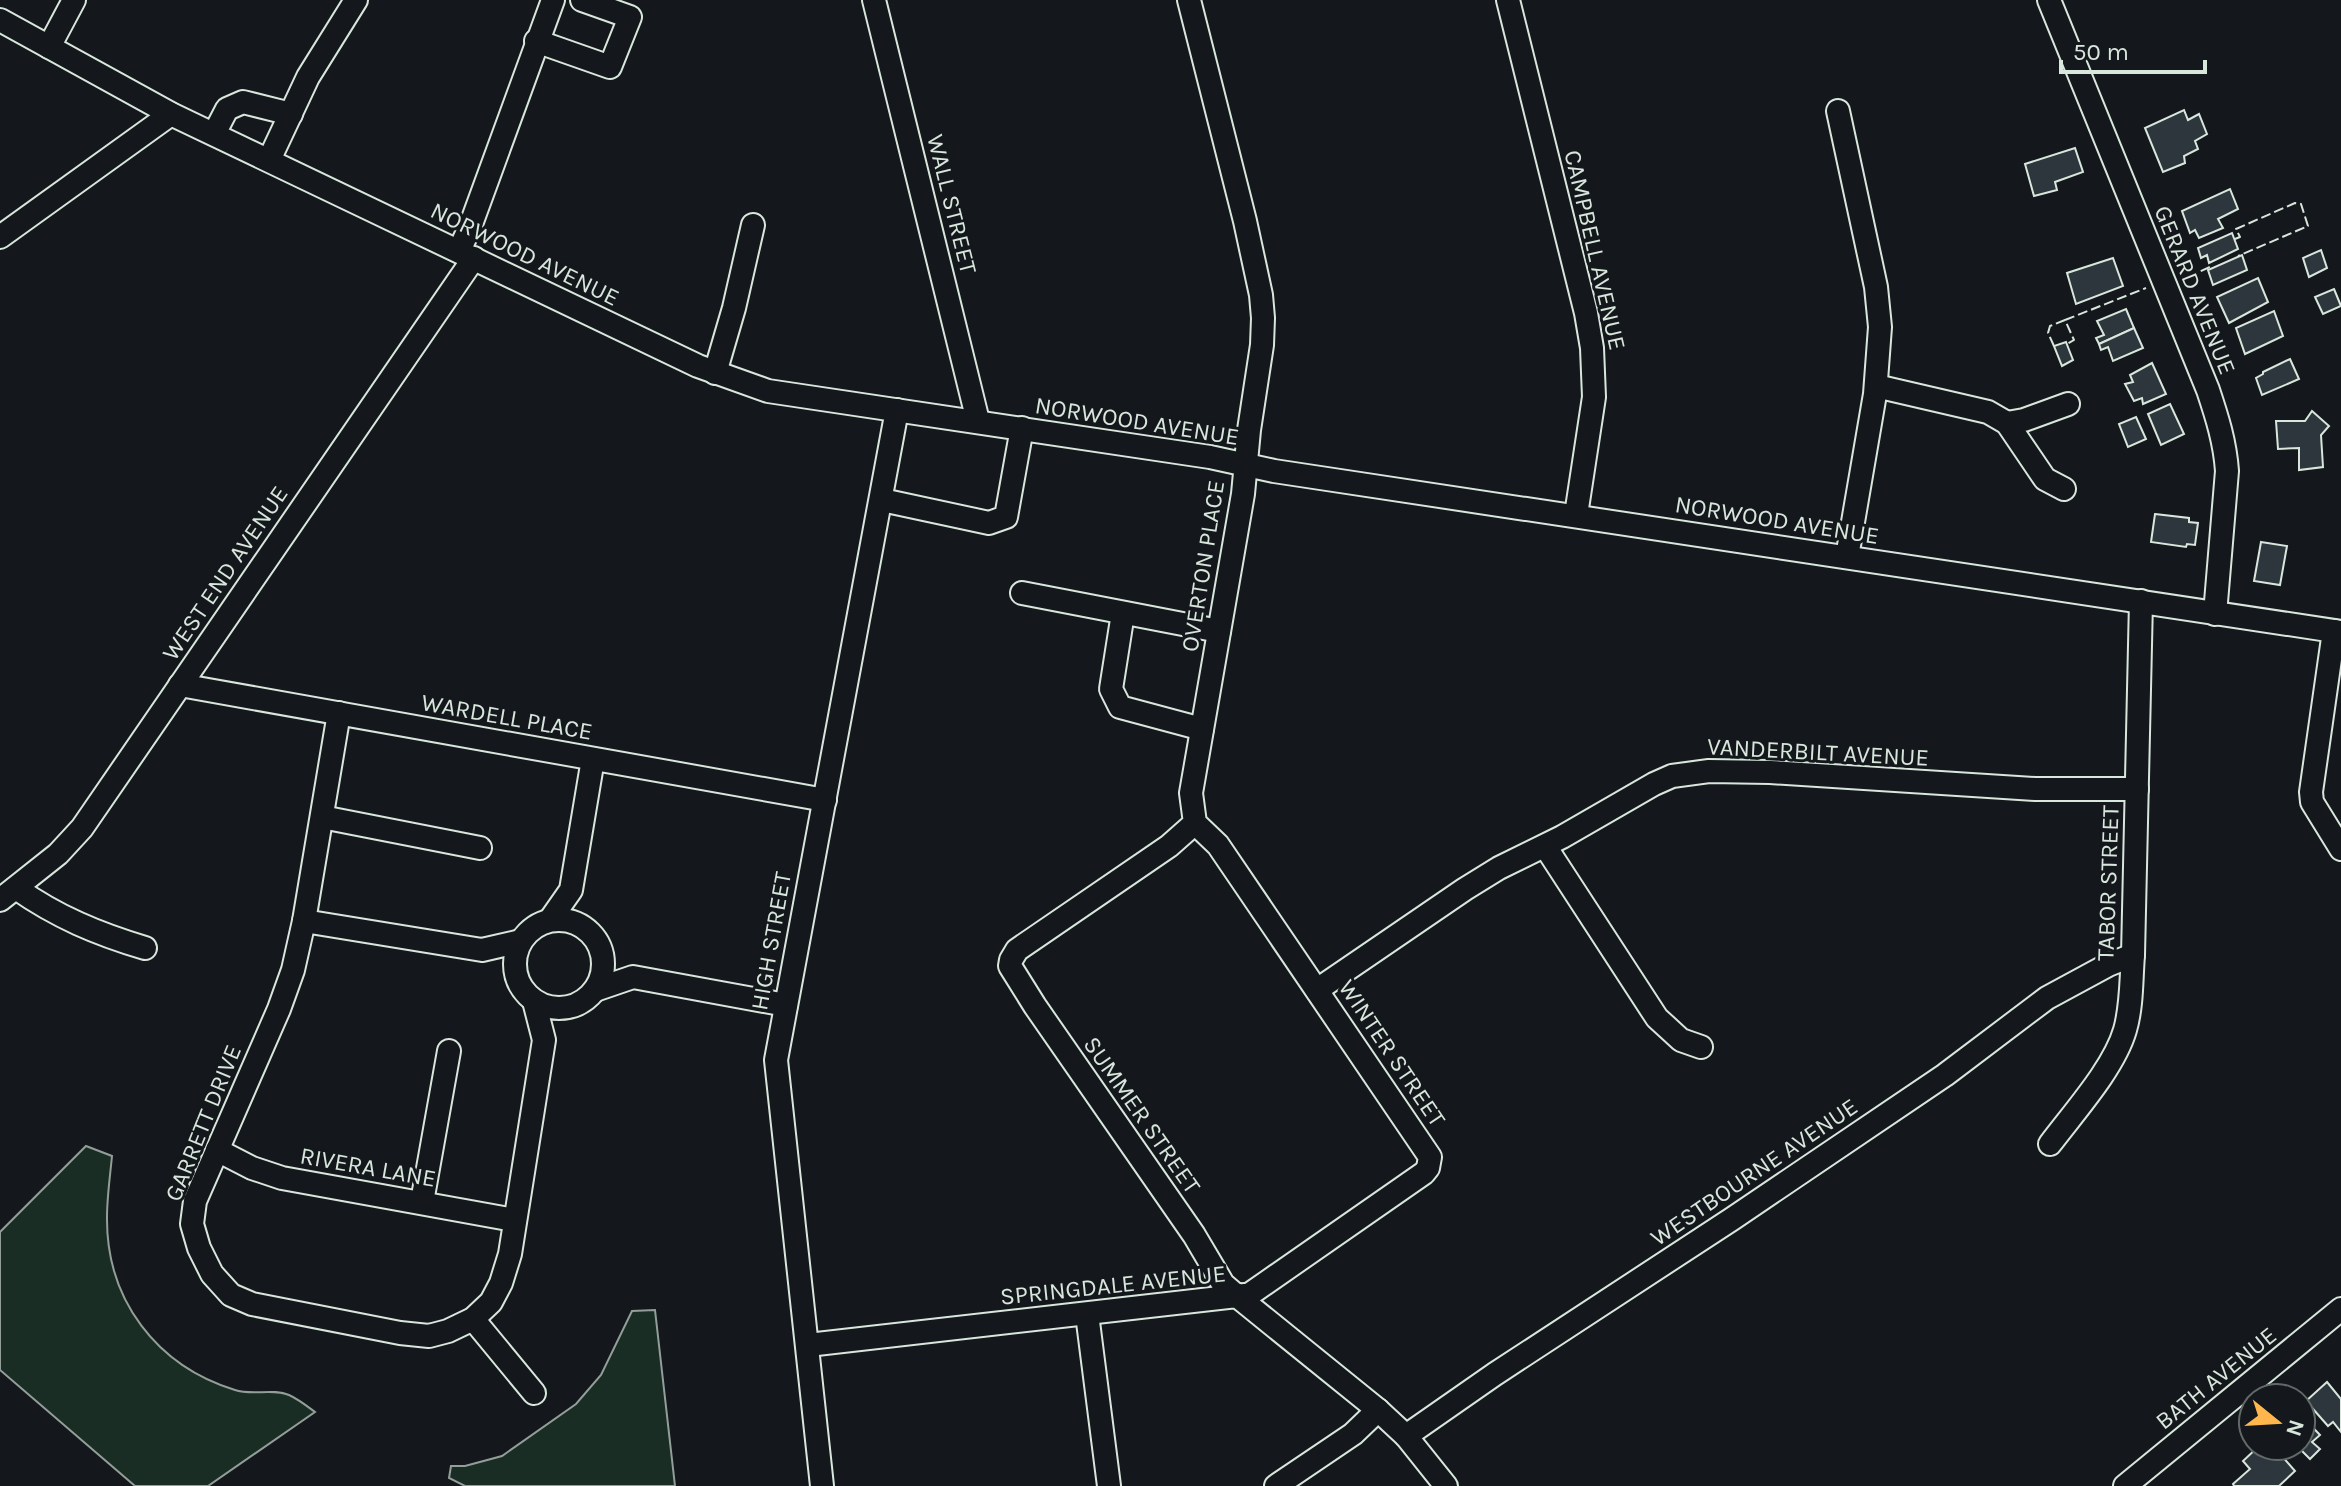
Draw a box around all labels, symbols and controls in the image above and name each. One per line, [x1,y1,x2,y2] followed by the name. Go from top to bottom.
[2061,24,2205,74] scale bar
[2073,38,2129,66] text: 50 m
[921,131,983,277] street label: WALL STREET
[1558,147,1632,353] street label: CAMPBELL AVENUE
[426,196,624,312] street label: NORWOOD AVENUE
[2148,202,2242,378] street label: GERARD AVENUE
[1033,391,1241,451] street label: NORWOOD AVENUE
[1176,478,1230,654] street label: OVERTON PLACE
[156,480,294,666] street label: WEST END AVENUE
[1673,490,1881,550] street label: NORWOOD AVENUE
[419,688,595,746] street label: WARDELL PLACE
[1706,732,1930,772] street label: VANDERBILT AVENUE
[2091,805,2125,961] street label: TABOR STREET
[745,870,797,1012] street label: HIGH STREET
[1333,974,1451,1132] street label: WINTER STREET
[1077,1031,1207,1199] street label: SUMMER STREET
[159,1041,247,1205] street label: GARRETT DRIVE
[1645,1092,1863,1252] street label: WESTBOURNE AVENUE
[298,1141,438,1193] street label: RIVERA LANE
[999,1259,1227,1311] street label: SPRINGDALE AVENUE
[2150,1321,2282,1435] street label: BATH AVENUE
[2237,1382,2317,1462] north arrow
[2280,1416,2310,1439] text: N

